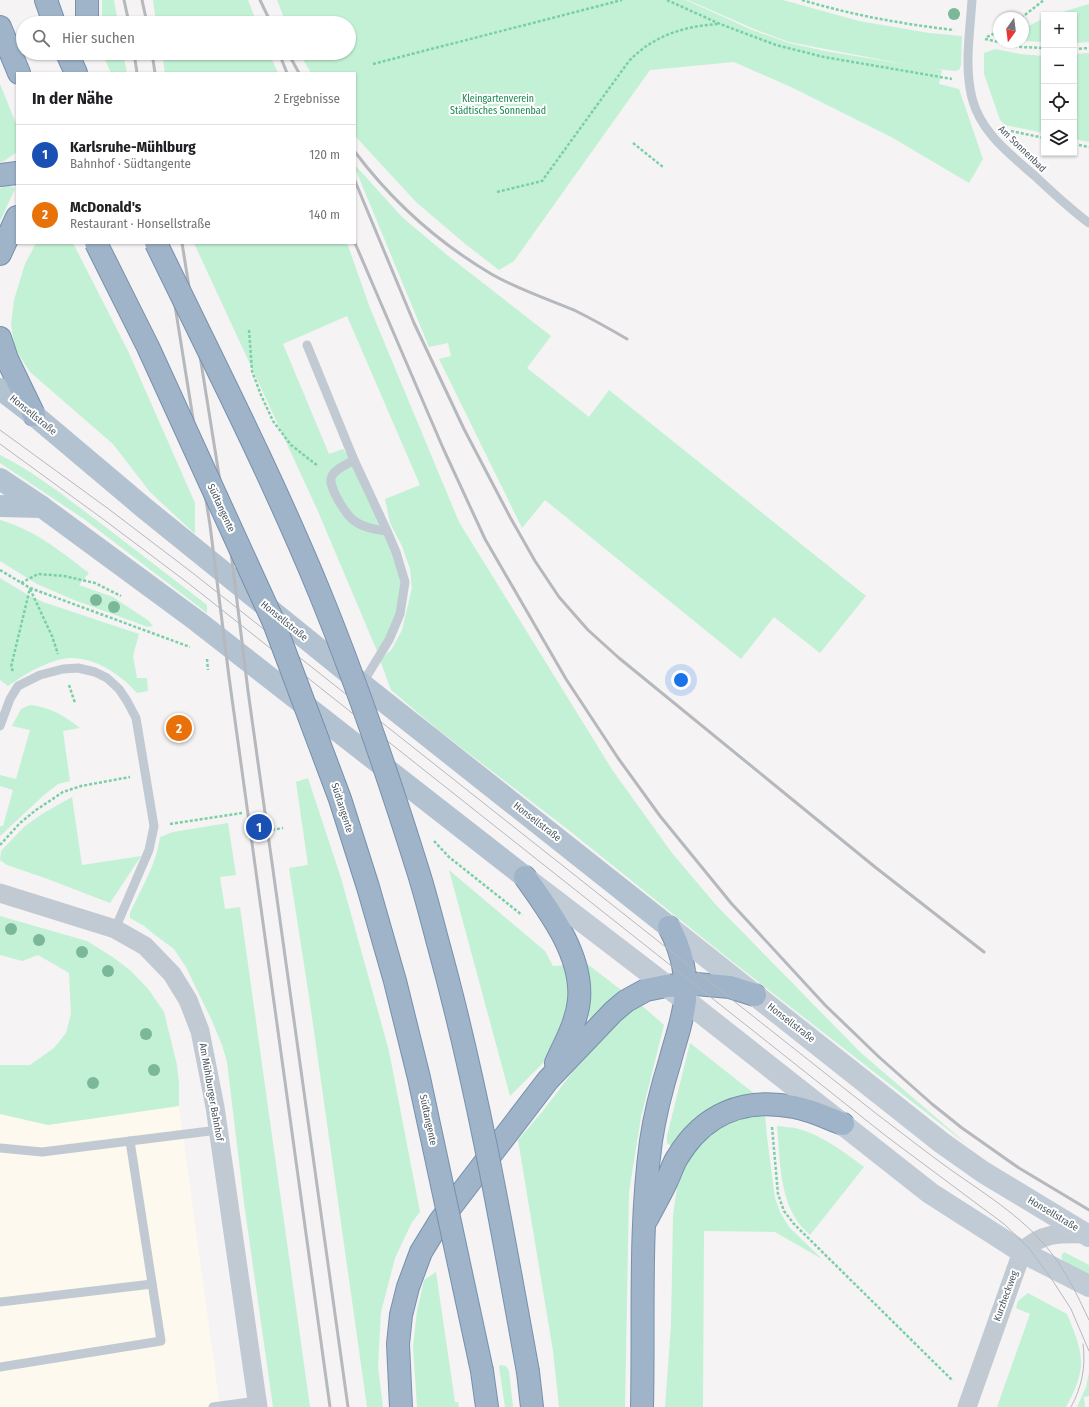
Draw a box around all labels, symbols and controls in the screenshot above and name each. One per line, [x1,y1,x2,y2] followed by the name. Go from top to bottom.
[993,12,1029,48] north arrow
[1041,12,1077,156] map controls
[1041,12,1077,48] button: +
[16,16,356,60] search box
[30,27,52,49] icon: search
[62,29,135,47] text: Hier suchen
[1041,48,1077,84] button: −
[1041,84,1077,120] button: locate
[32,88,113,109] text: In der Nähe
[274,91,340,106] text: 2 Ergebnisse
[450,93,546,117] park label: Kleingartenverein Städtisches Sonnenbad
[1041,120,1077,156] button: layers
[996,123,1048,175] street label: Am Sonnenbad
[70,138,196,156] text: Karlsruhe-Mühlburg
[42,147,48,162] text: 1
[309,147,340,162] text: 120 m
[70,156,191,171] text: Bahnhof · Südtangente
[70,198,141,216] text: McDonald's
[42,207,48,222] text: 2
[309,207,340,222] text: 140 m
[70,216,211,231] text: Restaurant · Honsellstraße
[7,392,59,438] street label: Honsellstraße
[205,482,237,534] street label: Südtangente
[258,598,310,644] street label: Honsellstraße
[671,670,691,690] your location
[166,713,192,743] pin: 2
[328,782,356,835] street label: Südtangente
[511,800,563,844] street label: Honsellstraße
[246,812,272,842] pin: 1
[765,1001,817,1045] street label: Honsellstraße
[196,1042,226,1143] street label: Am Mühlburger Bahnhof
[417,1093,439,1147] street label: Südtangente
[1025,1194,1081,1234] street label: Honsellstraße
[991,1269,1021,1323] street label: Kurzheckweg

